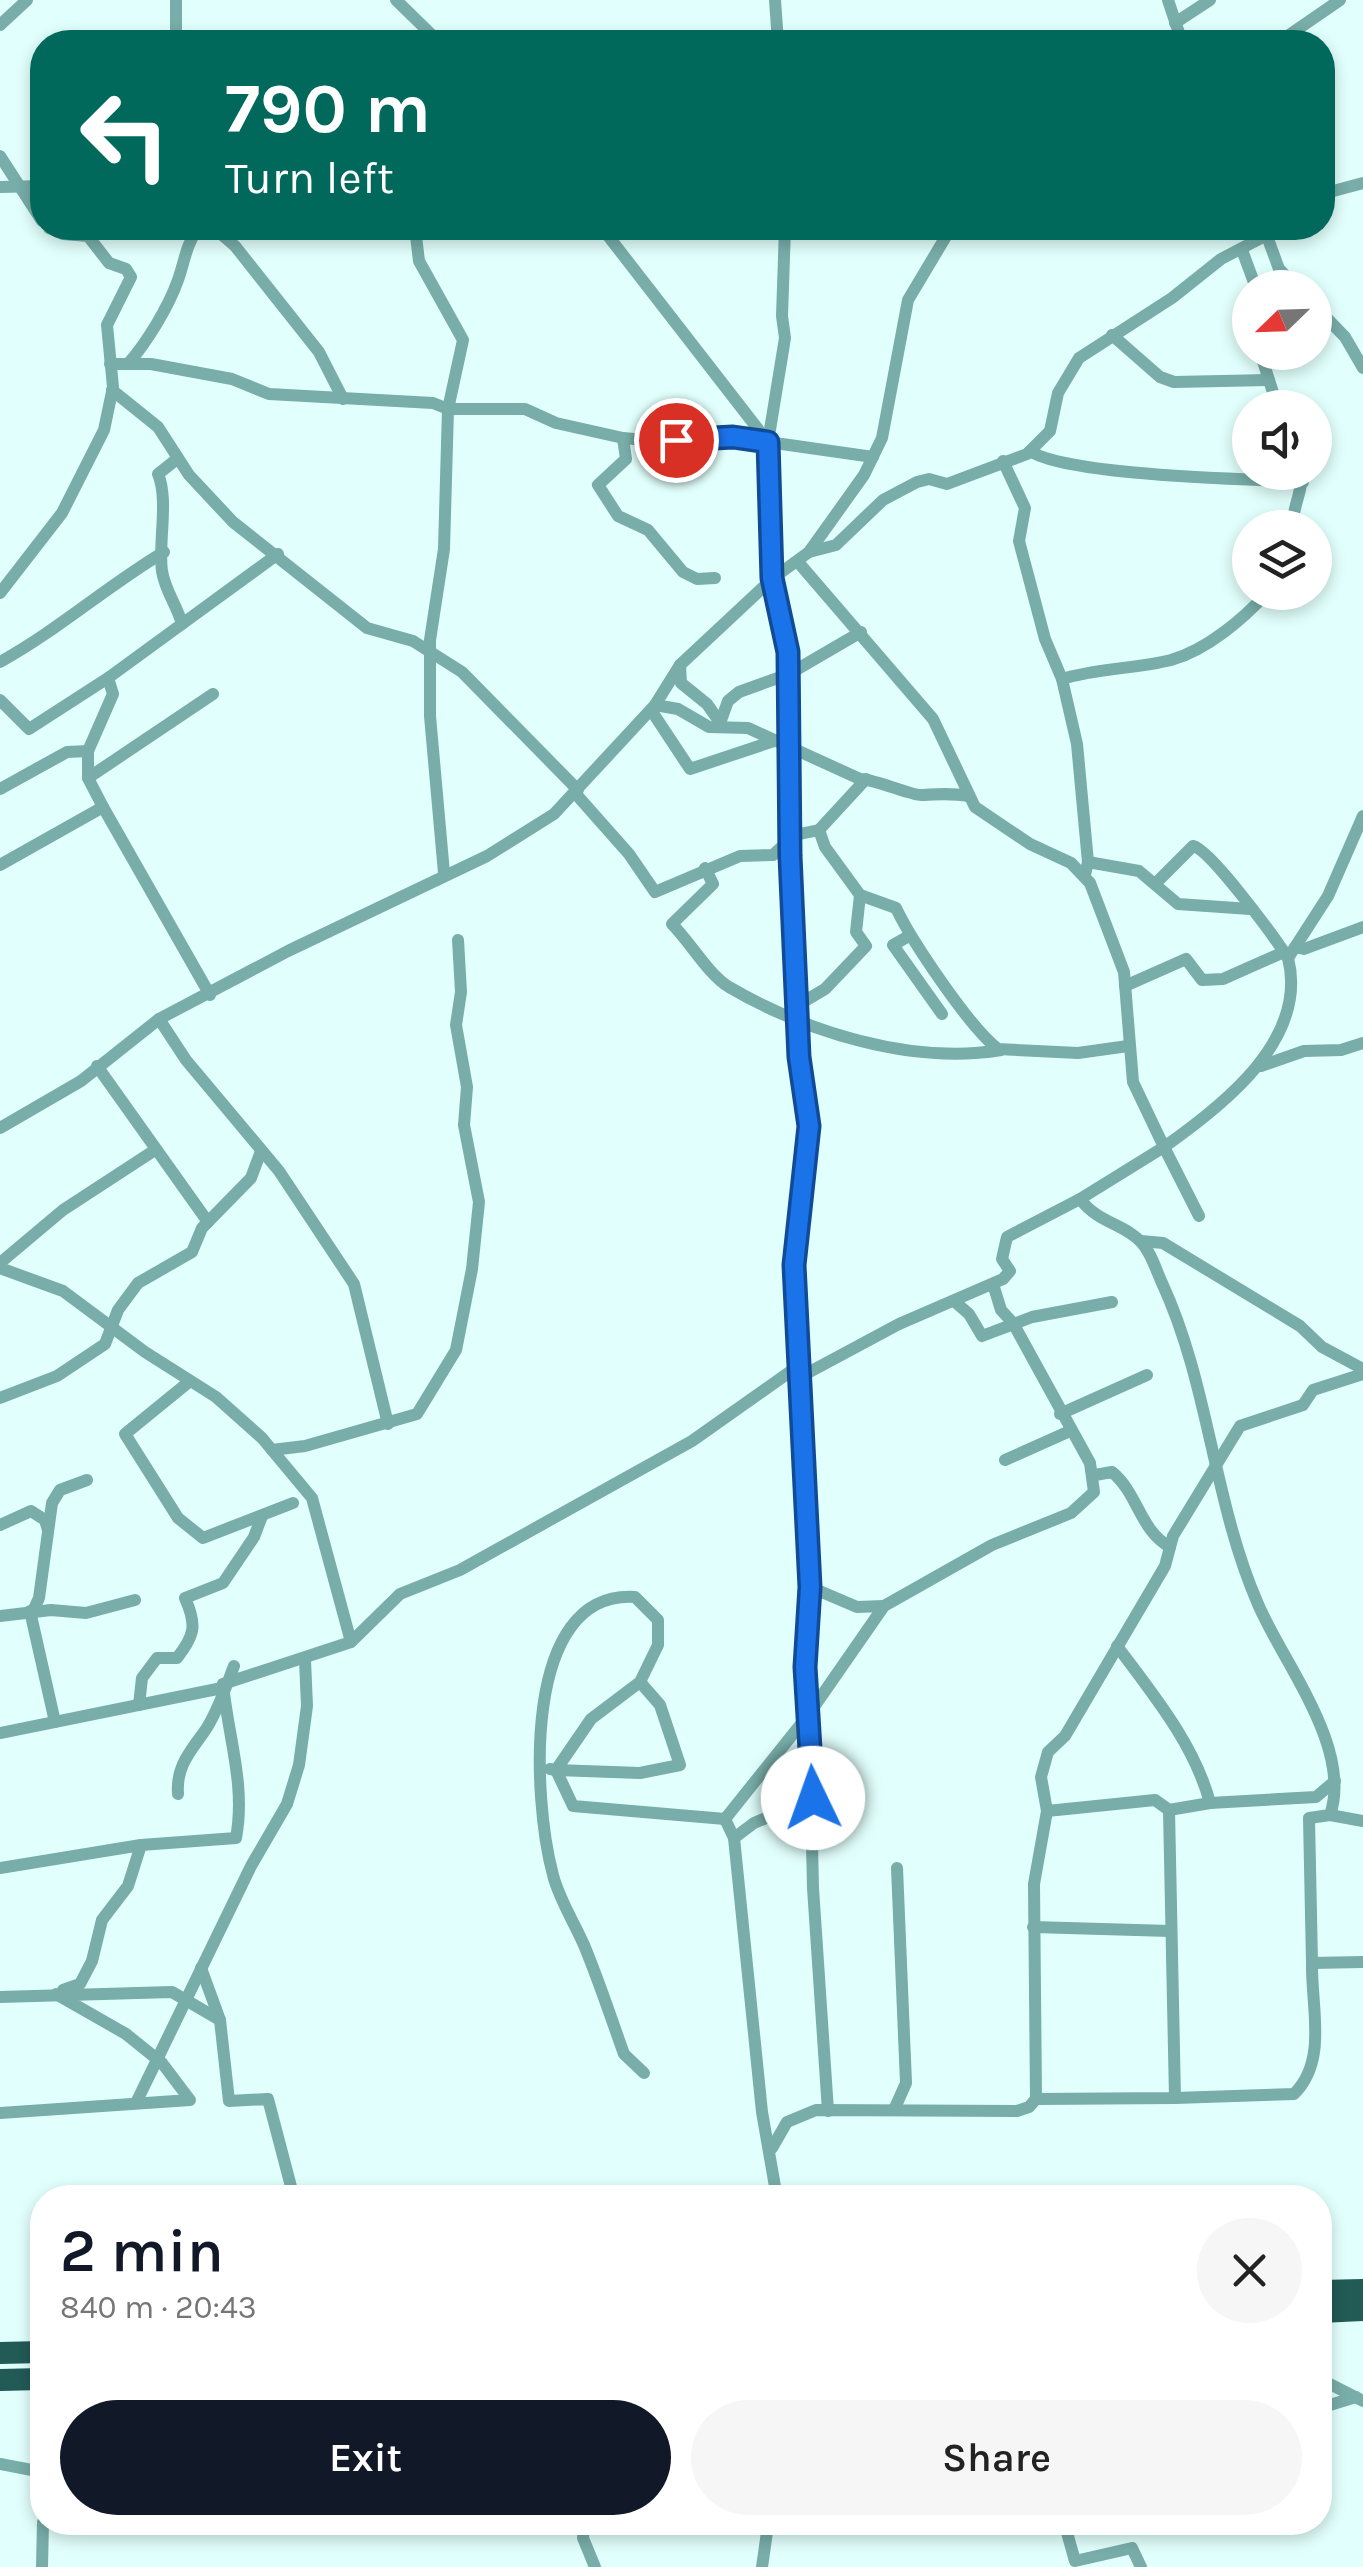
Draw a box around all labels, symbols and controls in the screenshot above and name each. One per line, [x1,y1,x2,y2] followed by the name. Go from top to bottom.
[225,68,431,150] text: 790 m
[60,70,190,200] icon: left
[225,152,394,204] text: Turn left
[1232,270,1332,370] north arrow
[1232,270,1332,610] map controls
[1232,390,1332,490] button: sound
[634,398,719,483] pin
[649,413,704,468] icon: arrive
[1232,510,1332,610] button: layers
[761,1746,865,1850] position arrow
[60,2216,224,2286] text: 2 min
[1197,2218,1302,2323] button: close
[60,2289,257,2326] text: 840 m · 20:43
[60,2400,671,2515] button: Exit
[691,2400,1302,2515] button: Share

